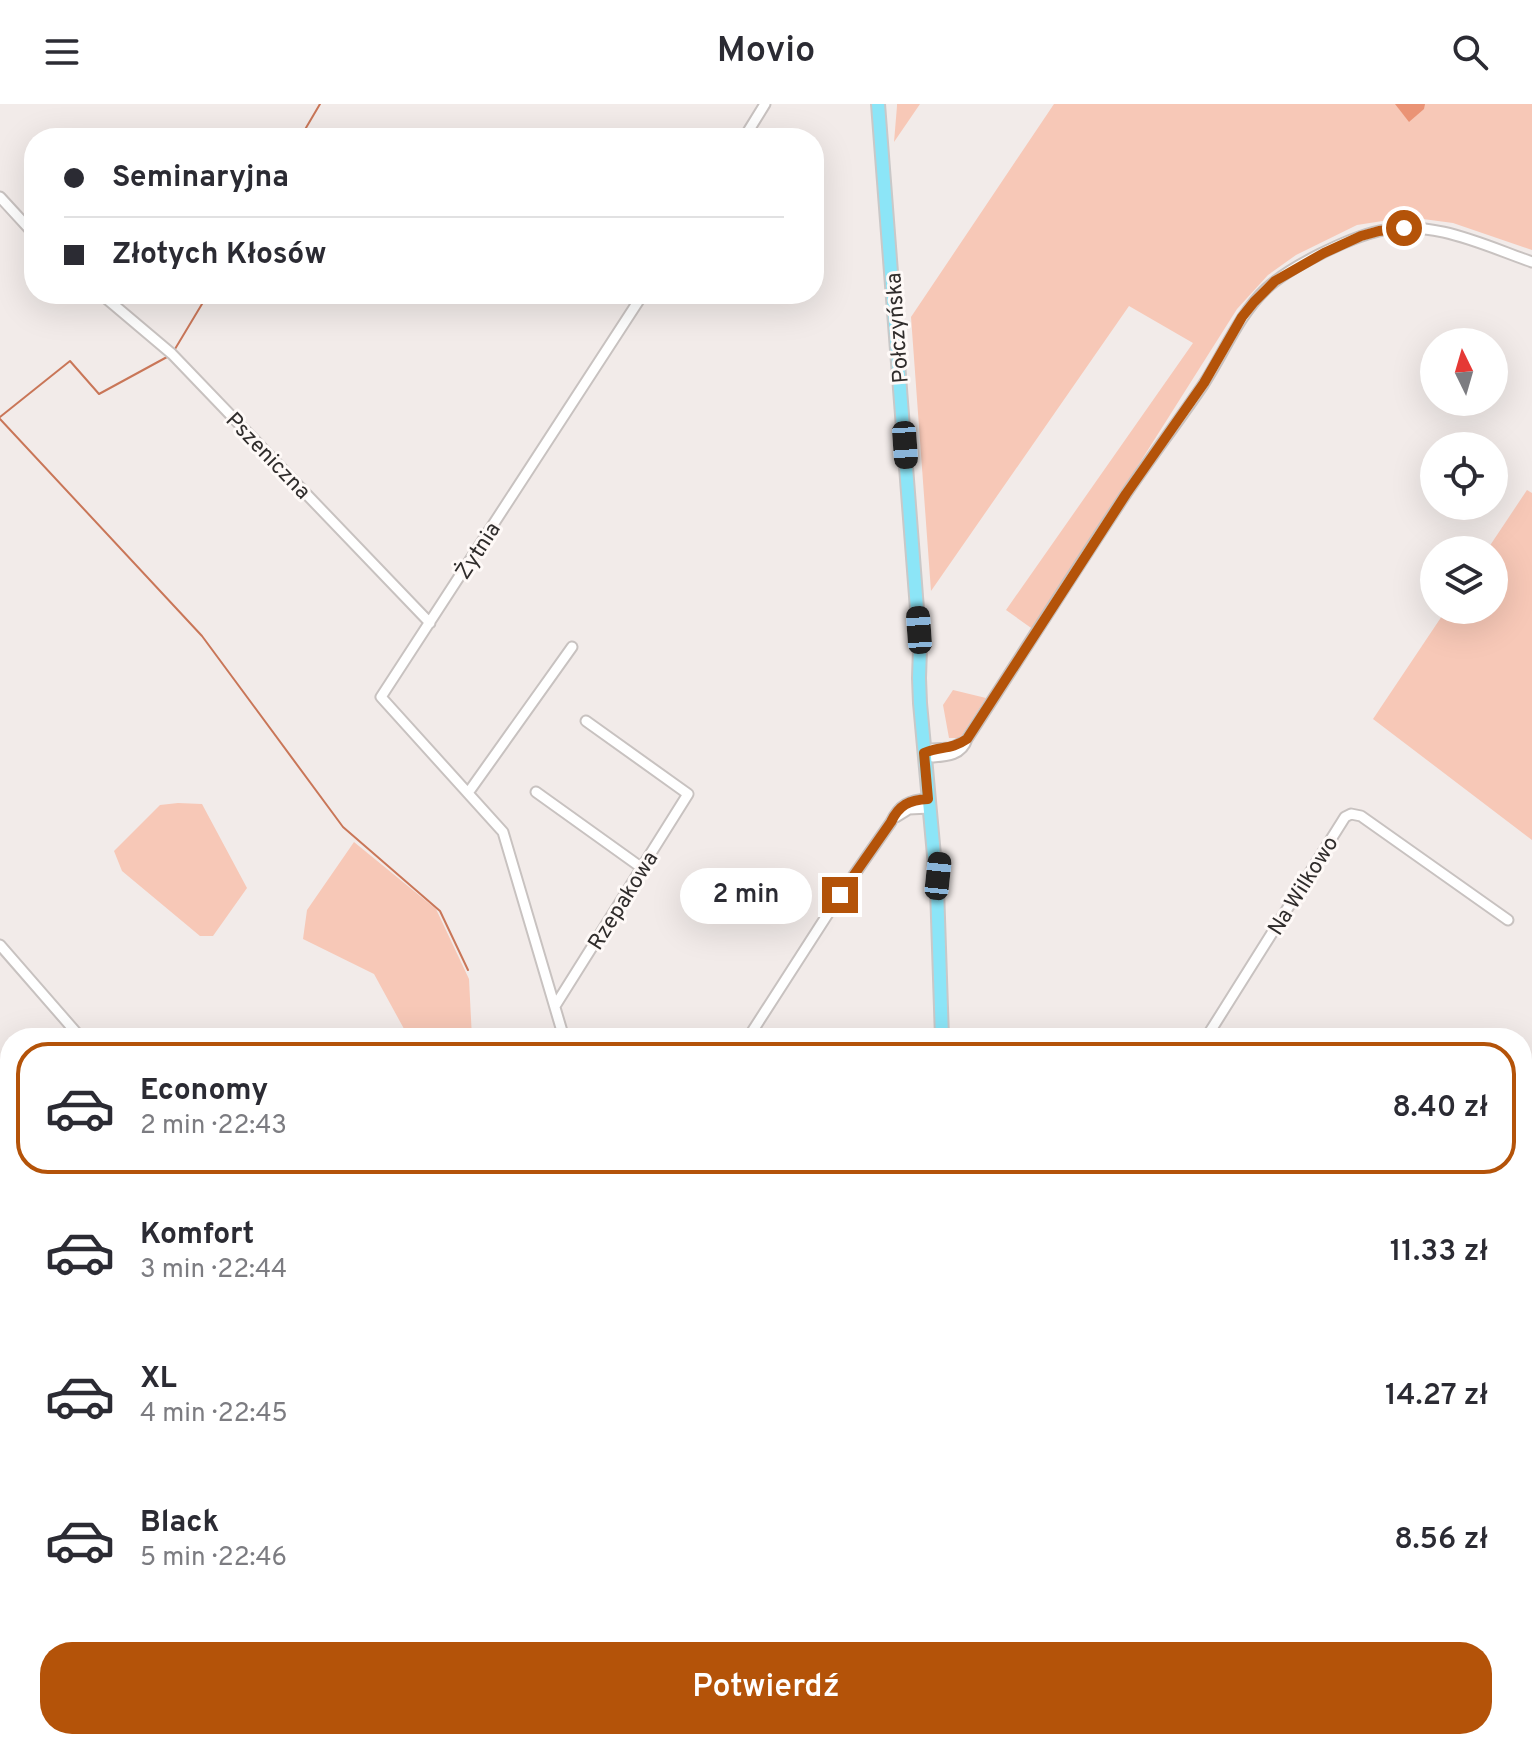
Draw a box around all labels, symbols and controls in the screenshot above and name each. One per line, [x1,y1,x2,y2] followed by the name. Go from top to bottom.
[717,29,815,75] text: Movio
[40,30,84,74] icon: menu
[1448,30,1492,74] icon: search
[112,160,289,197] text: Seminaryjna
[1386,210,1422,246] route start
[112,237,327,274] text: Złotych Kłosów
[881,272,916,384] street label: Połczyńska
[1420,328,1508,416] north arrow
[1420,328,1508,624] map controls
[219,408,315,506] street label: Pszeniczna
[891,420,919,470] car
[1420,432,1508,520] button: locate
[449,517,508,585] street label: Żytnia
[1420,536,1508,624] button: layers
[905,605,933,655] car
[1263,832,1345,941] street label: Na Wilkowo
[583,847,665,956] street label: Rzepakowa
[924,851,952,901] car
[680,867,812,923] callout: 2 min
[822,877,858,913] route end
[712,879,780,912] text: 2 min
[44,1072,116,1144] icon: car
[140,1073,268,1110] text: Economy
[1392,1090,1488,1127] text: 8.40 zł
[140,1110,287,1143] text: 2 min · 22:43
[44,1216,116,1288] icon: car
[140,1217,254,1254] text: Komfort
[1390,1234,1488,1271] text: 11.33 zł
[140,1254,287,1287] text: 3 min · 22:44
[44,1360,116,1432] icon: car
[140,1361,177,1398] text: XL
[1385,1378,1488,1415] text: 14.27 zł
[140,1398,288,1431] text: 4 min · 22:45
[44,1504,116,1576] icon: car
[140,1505,219,1542] text: Black
[1394,1522,1488,1559] text: 8.56 zł
[140,1542,287,1575] text: 5 min · 22:46
[40,1642,1492,1734] button: Potwierdź

